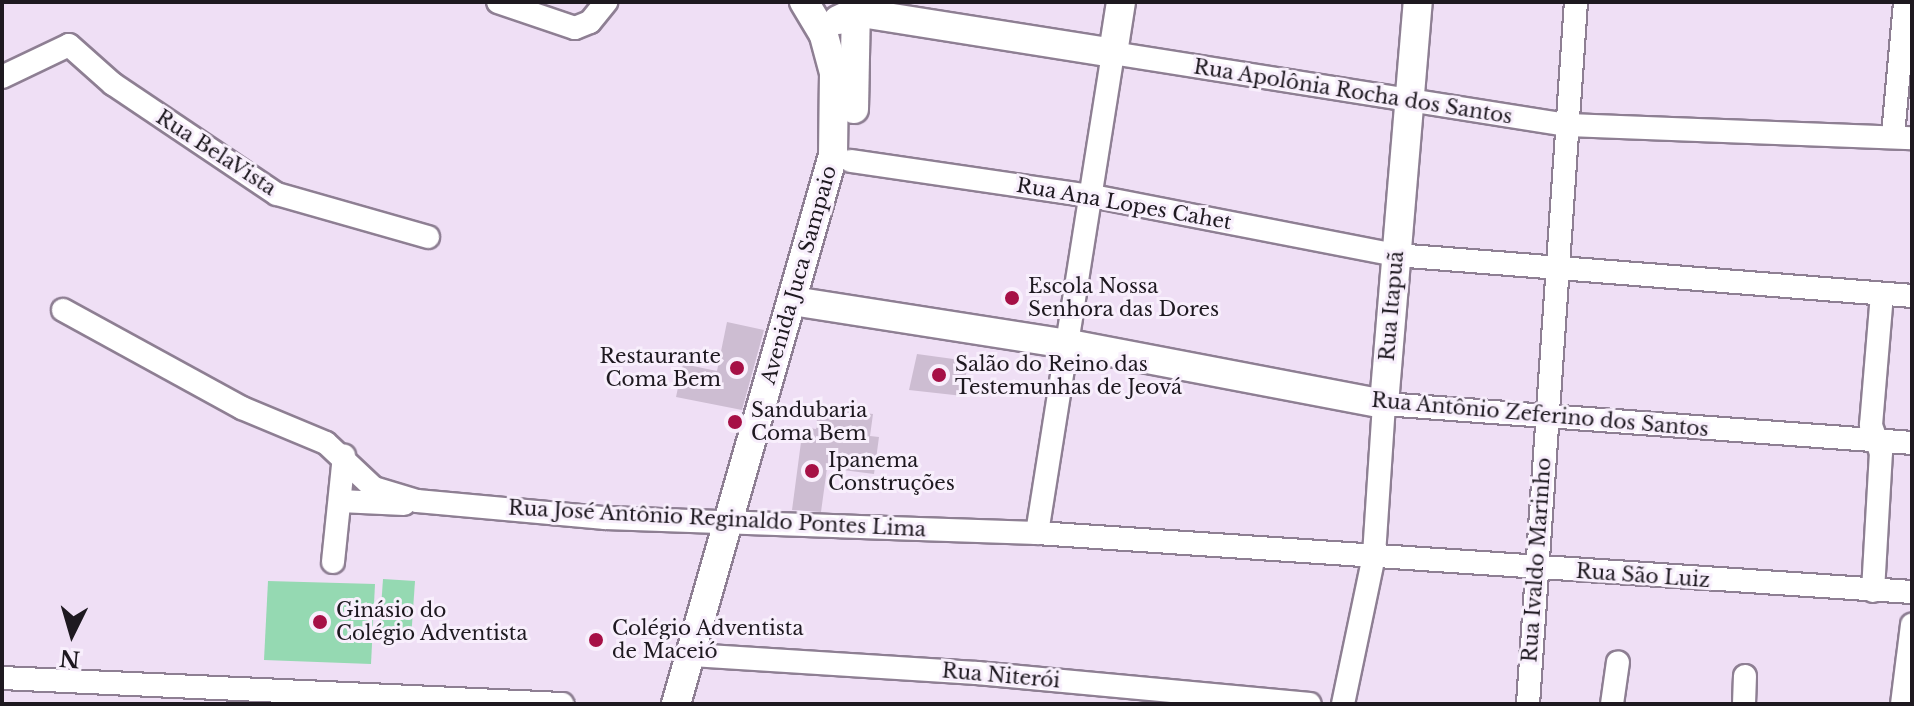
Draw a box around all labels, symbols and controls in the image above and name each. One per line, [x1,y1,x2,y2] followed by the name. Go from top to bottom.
[1191,55,1515,129] street label: Rua Apolônia Rocha dos Santos
[151,105,281,201] street label: Rua BelaVista
[756,163,842,387] street label: Avenida Juca Sampaio
[1014,173,1234,235] street label: Rua Ana Lopes Cahet
[1375,250,1409,362] street label: Rua Itapuã
[1028,274,1219,321] place label: Escola Nossa Senhora das Dores
[1003,289,1021,307] marker: Escola Nossa Senhora das Dores
[599,344,721,391] place label: Restaurante Coma Bem
[955,352,1182,399] place label: Salão do Reino das Testemunhas de Jeová
[728,359,746,377] marker: Restaurante Coma Bem
[930,366,948,384] marker: Salão do Reino das Testemunhas de Jeová
[1370,388,1710,442] street label: Rua Antônio Zeferino dos Santos
[751,398,867,445] place label: Sandubaria Coma Bem
[726,413,744,431] marker: Sandubaria Coma Bem
[828,448,955,495] place label: Ipanema Construções
[1518,457,1556,663] street label: Rua Ivaldo Marinho
[803,462,821,480] marker: Ipanema Construções
[507,496,927,542] street label: Rua José Antônio Reginaldo Pontes Lima
[1575,559,1711,593] street label: Rua São Luiz
[32,594,112,674] north arrow
[336,598,528,645] place label: Ginásio do Colégio Adventista
[311,613,329,631] marker: Ginásio do Colégio Adventista
[612,616,804,663] place label: Colégio Adventista de Maceió
[587,631,605,649] marker: Colégio Adventista de Maceió
[58,644,81,673] text: N
[941,659,1061,693] street label: Rua Niterói

